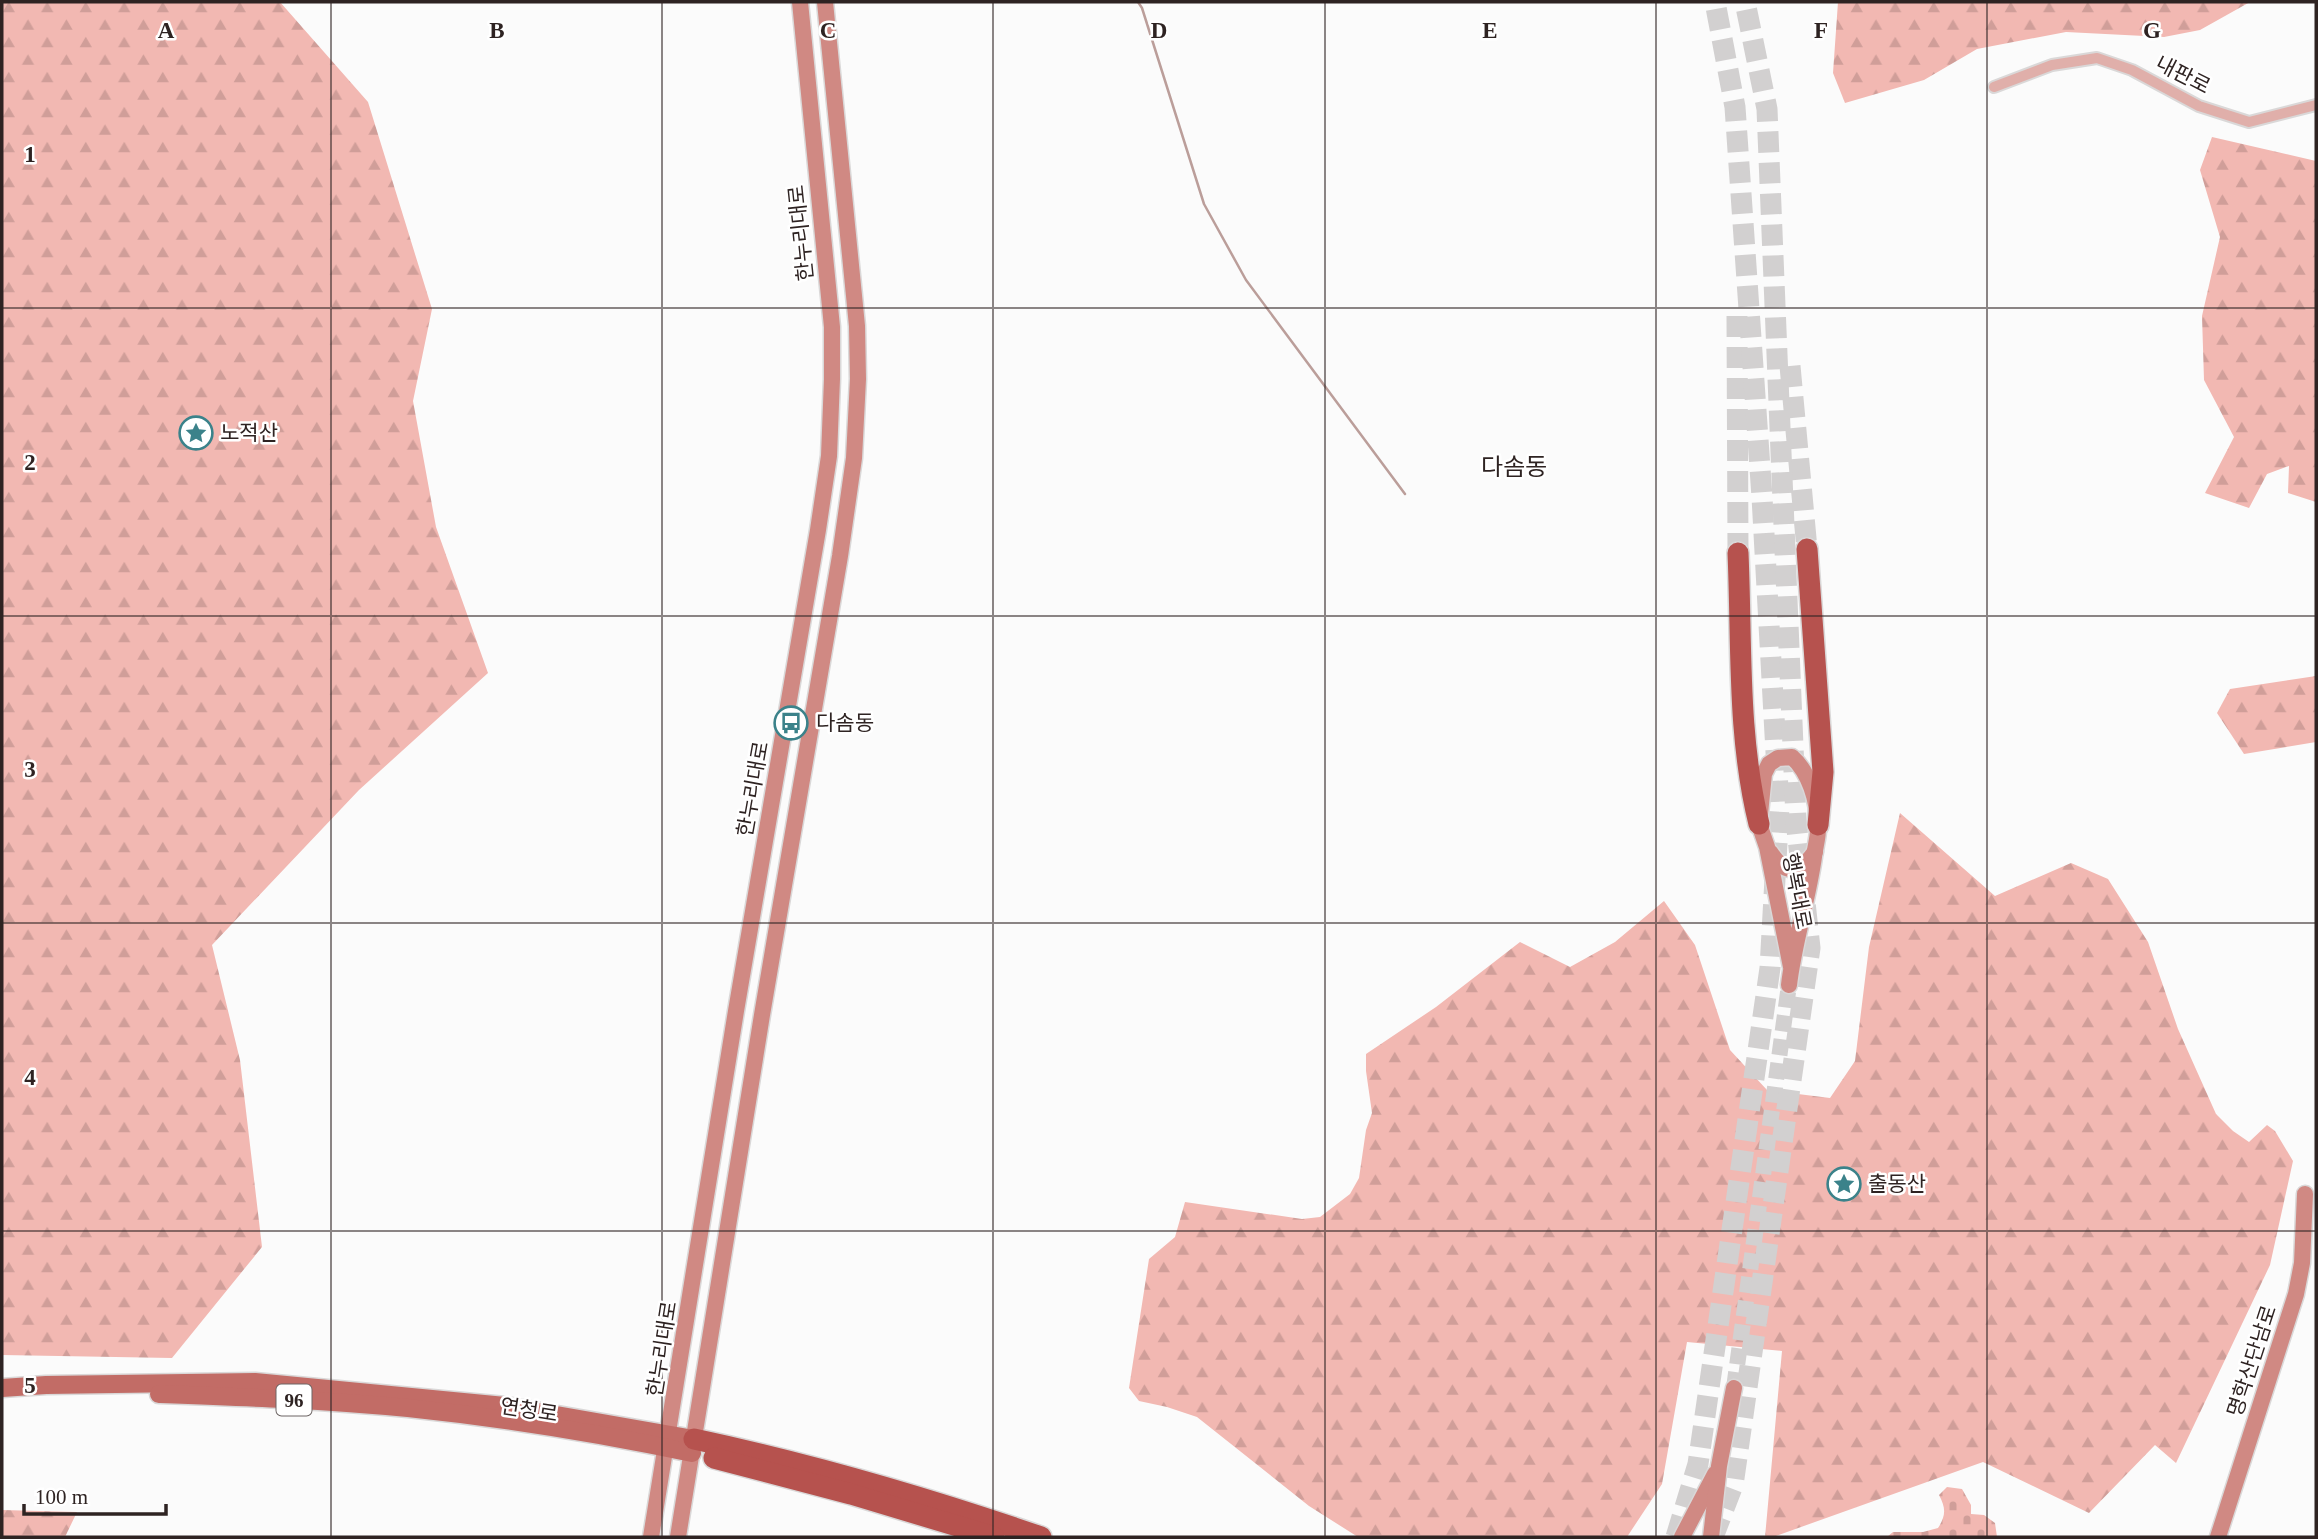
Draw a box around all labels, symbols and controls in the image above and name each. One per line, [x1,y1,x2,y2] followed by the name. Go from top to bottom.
[158,18,175,43] text: A
[489,18,505,43] text: B
[820,18,836,43] text: C
[1151,18,1167,43] text: D
[1482,18,1498,43] text: E
[1814,18,1828,43] text: F
[2143,18,2161,43] text: G
[2152,51,2214,99] street label: 내판로
[24,142,36,167] text: 1
[784,184,818,282] street label: 한누리대로
[177,414,215,452] place icon: 노적산
[220,421,278,445] place label: 노적산
[24,450,36,475] text: 2
[1481,454,1547,480] district label: 다솜동
[772,704,810,742] bus stop icon: 다솜동
[816,711,874,735] place label: 다솜동
[733,739,773,839] street label: 한누리대로
[24,757,36,782] text: 3
[1778,851,1816,931] street label: 행복대로
[24,1065,36,1090] text: 4
[1825,1165,1863,1203] place icon: 출동산
[1868,1172,1926,1196] place label: 출동산
[643,1299,681,1399] street label: 한누리대로
[2223,1302,2281,1420] street label: 명학산단남로
[24,1373,36,1398] text: 5
[276,1384,312,1416] road number: 96
[498,1394,560,1426] street label: 연청로
[24,1472,166,1516] scale bar
[35,1485,88,1509] text: 100 m

